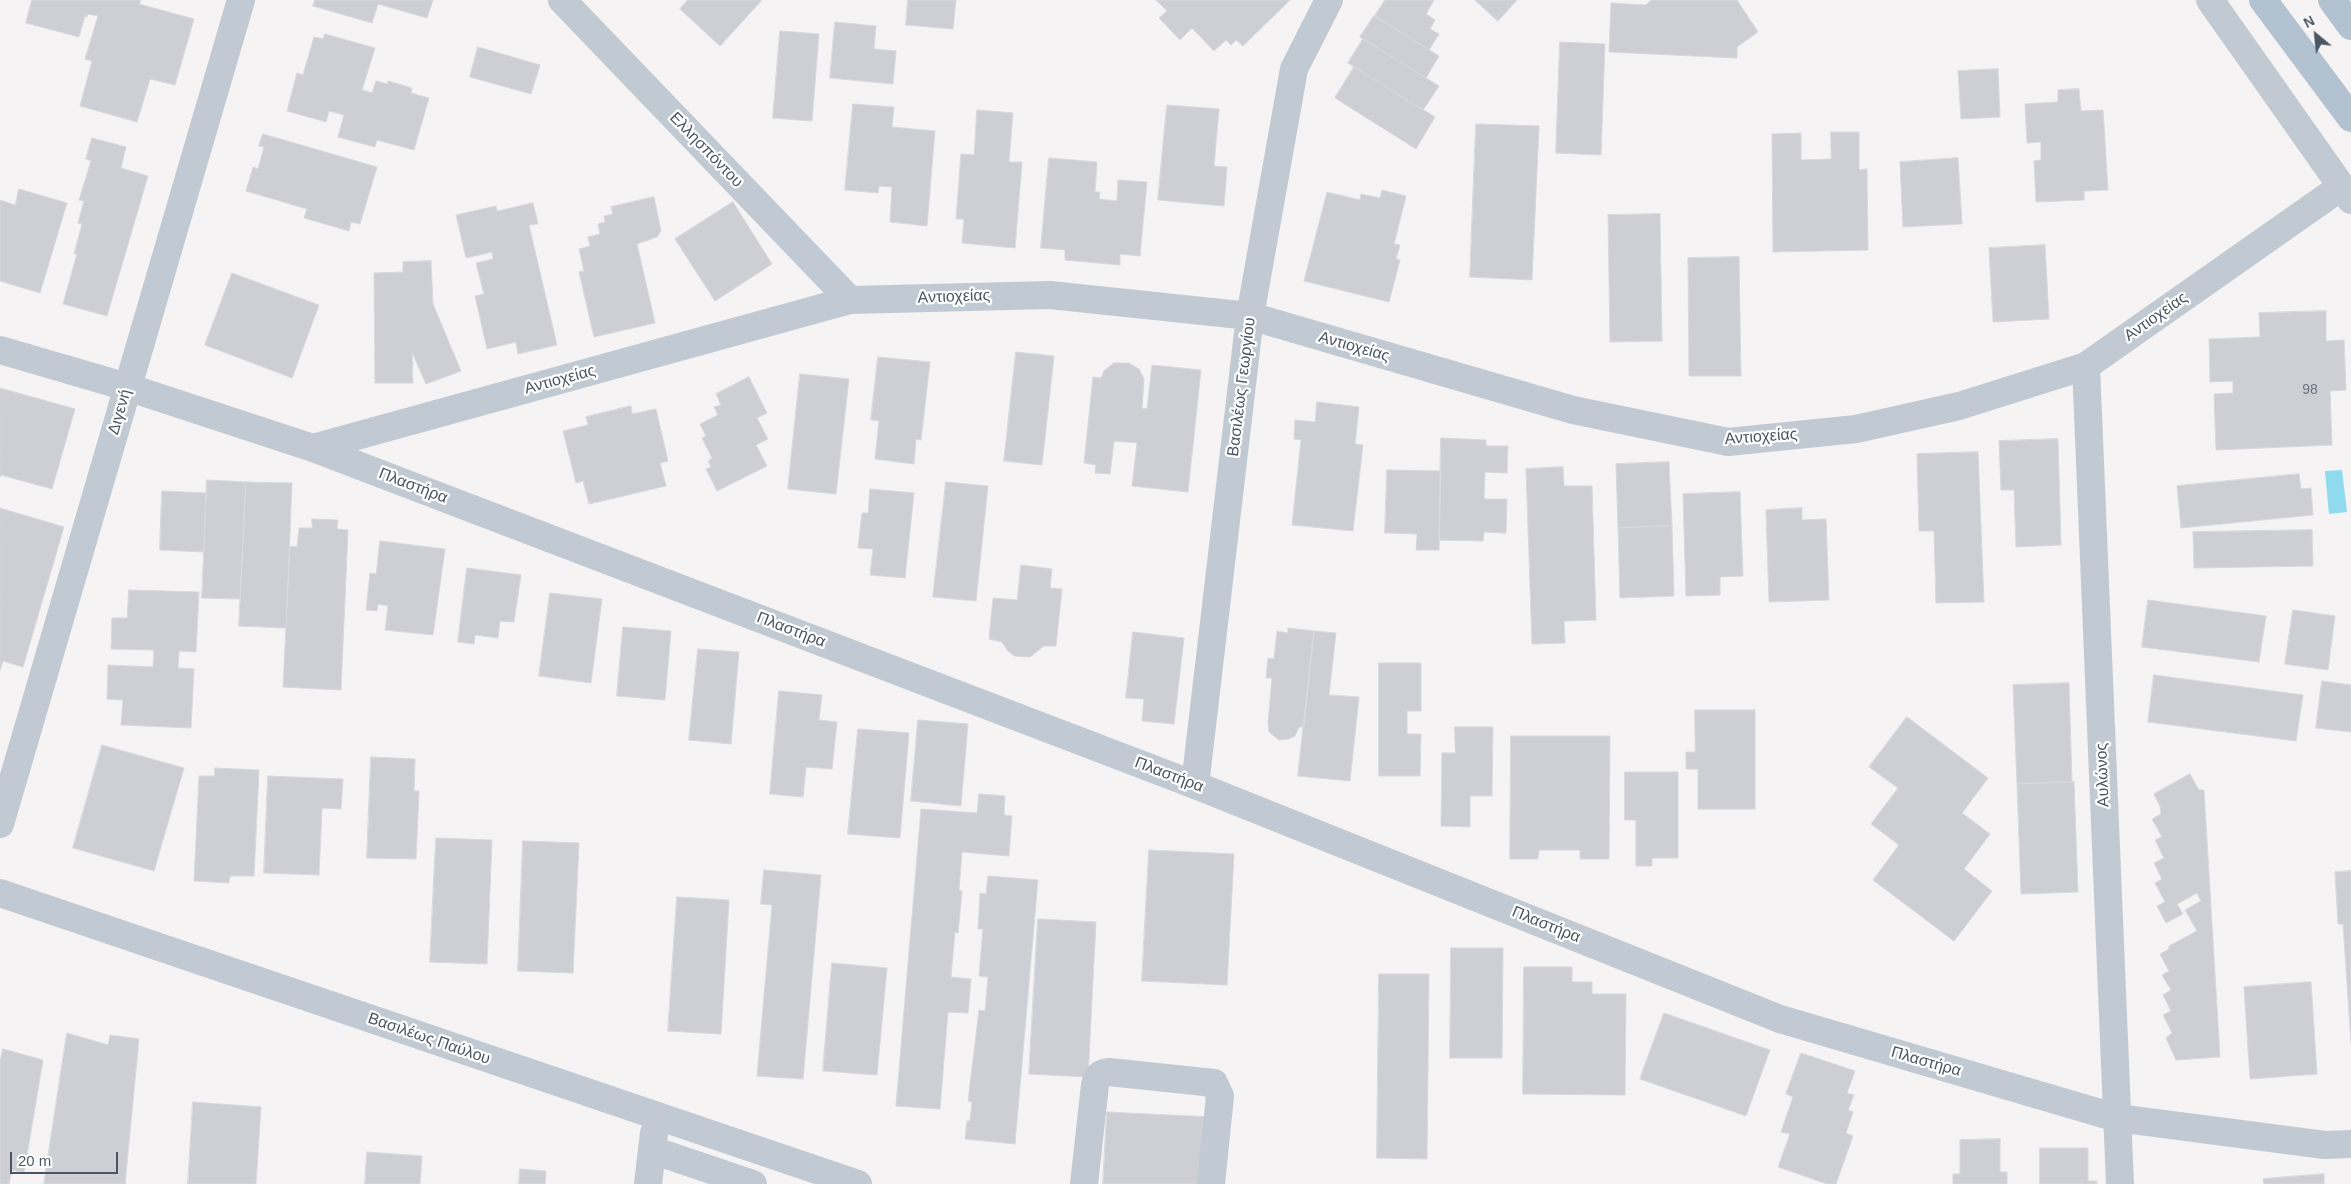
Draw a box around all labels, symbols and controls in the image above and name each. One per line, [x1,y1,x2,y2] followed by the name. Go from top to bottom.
[2291,10,2341,60] north arrow
[2301,12,2317,31] text: N
[665,108,747,192] street label: Ελλησπόντου
[917,286,991,308] street label: Αντιοχείας
[2121,288,2191,346] street label: Αντιοχείας
[1224,316,1260,458] street label: Βασιλέως Γεωργίου
[1316,328,1392,366] street label: Αντιοχείας
[522,361,598,399] street label: Αντιοχείας
[2302,382,2318,398] house number: 98
[104,387,136,437] street label: Διγενή
[1724,425,1798,449] street label: Αντιοχείας
[376,464,450,508] street label: Πλαστήρα
[754,608,828,652] street label: Πλαστήρα
[2092,743,2114,807] street label: Αυλώνος
[1132,753,1206,797] street label: Πλαστήρα
[1509,903,1583,947] street label: Πλαστήρα
[365,1009,493,1069] street label: Βασιλέως Παύλου
[1889,1043,1963,1081] street label: Πλαστήρα
[12,1142,120,1174] scale bar
[18,1152,51,1169] text: 20 m

